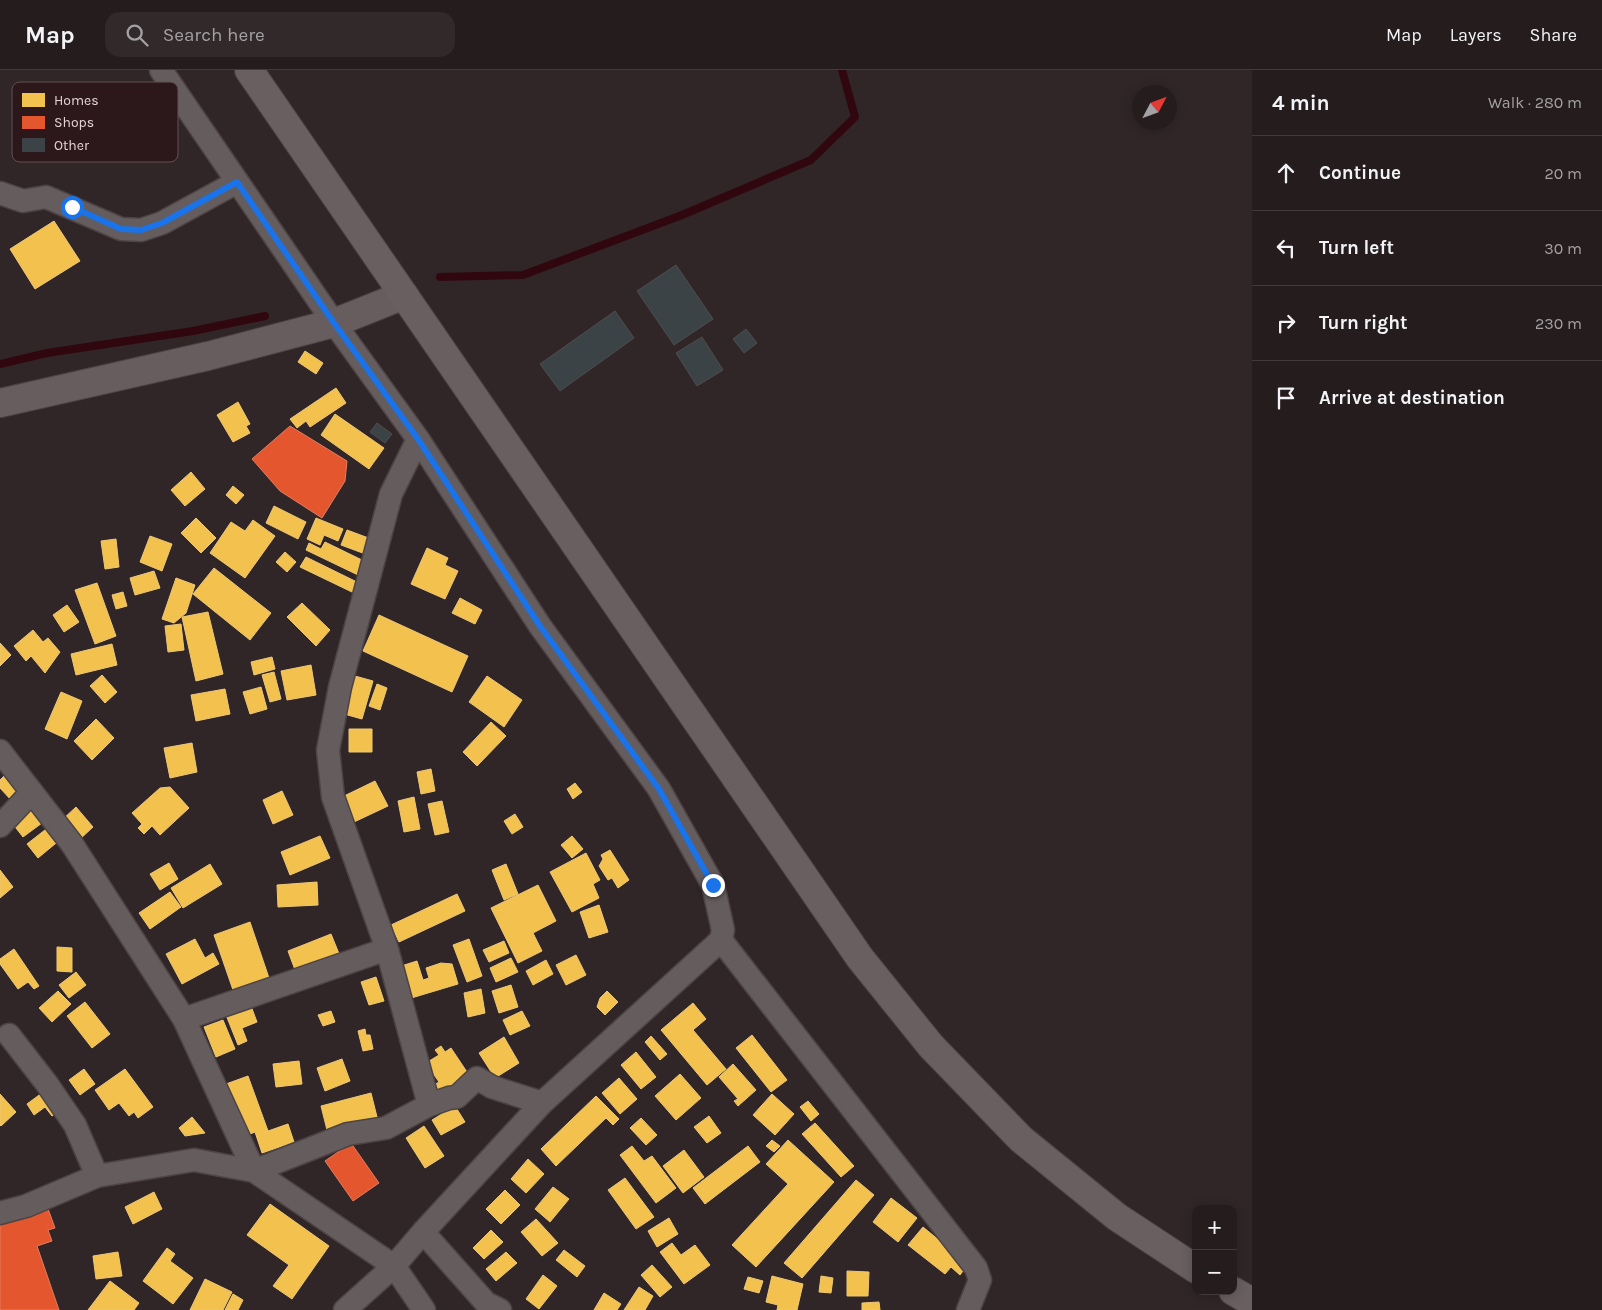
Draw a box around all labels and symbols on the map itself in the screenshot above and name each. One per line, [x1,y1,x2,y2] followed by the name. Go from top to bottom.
[12,82,178,162] legend
[1132,85,1177,130] north arrow
[54,92,99,109] text: Homes
[54,114,94,131] text: Shops
[54,137,90,154] text: Other
[61,196,84,219] route start
[702,874,725,897] route end

